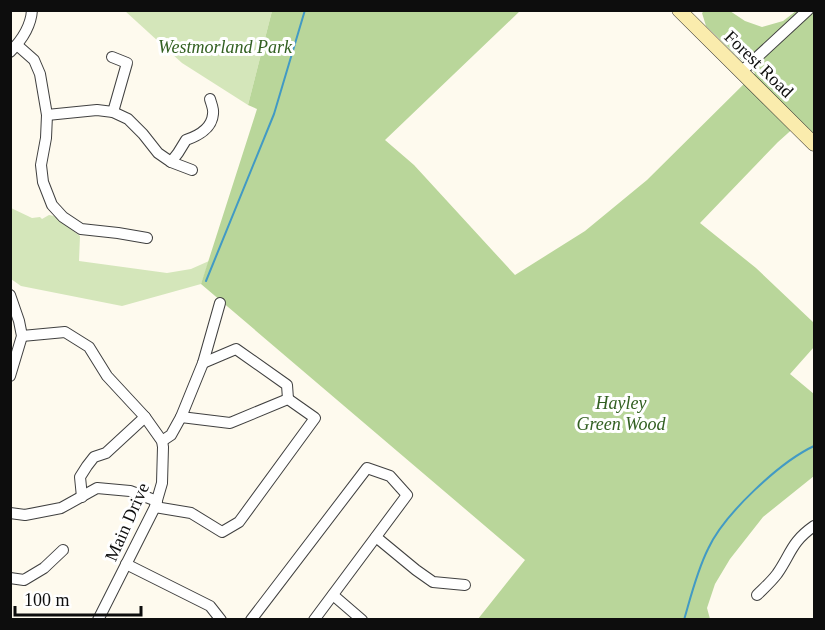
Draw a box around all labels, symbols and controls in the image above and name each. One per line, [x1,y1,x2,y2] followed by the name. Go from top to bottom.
[721,26,797,102] street label: Forest Road
[158,37,293,57] park label: Westmorland Park
[576,393,667,434] park label: Hayley Green Wood
[101,480,153,564] street label: Main Drive
[15,579,141,617] scale bar
[24,590,70,610] text: 100 m

